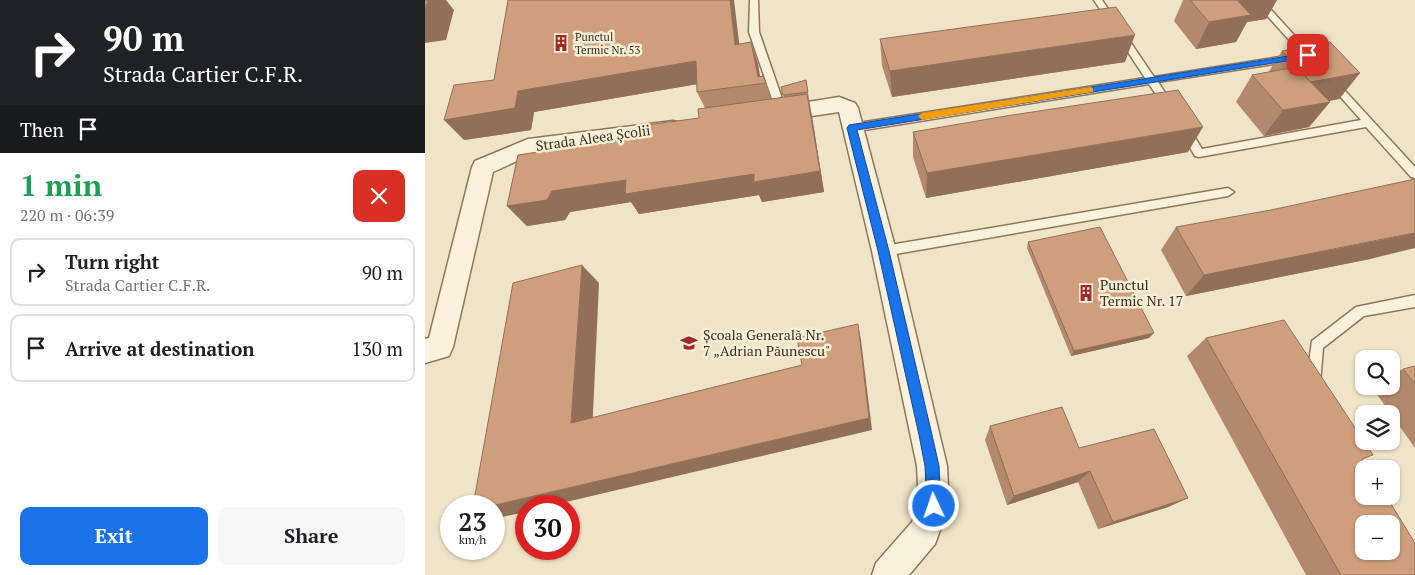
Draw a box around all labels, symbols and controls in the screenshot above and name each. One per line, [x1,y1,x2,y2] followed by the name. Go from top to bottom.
[103,15,184,61] text: 90 m
[20,20,85,85] icon: right
[575,30,640,57] place label: Punctul Termic Nr. 53
[551,33,571,53] building icon: Punctul Termic Nr. 53
[1287,34,1329,76] pin
[1294,41,1322,69] icon: arrive
[103,59,303,88] text: Strada Cartier C.F.R.
[74,115,102,143] icon: arrive
[20,117,64,142] text: Then
[534,120,652,155] street label: Strada Aleea Școlii
[20,165,102,205] text: 1 min
[353,170,405,222] button: close
[20,204,114,226] text: 220 m · 06:39
[65,249,159,274] text: Turn right
[22,258,50,286] icon: right
[362,260,403,285] text: 90 m
[65,274,211,296] text: Strada Cartier C.F.R.
[1100,275,1183,310] place label: Punctul Termic Nr. 17
[1076,283,1096,303] building icon: Punctul Termic Nr. 17
[703,325,830,360] place label: Școala Generală Nr. 7 „Adrian Păunescu"
[679,333,699,353] school or university icon: Școala Generală Nr. 7 „Adrian Păunescu"
[22,334,50,362] icon: arrive
[65,336,254,361] text: Arrive at destination
[352,336,403,361] text: 130 m
[1355,350,1400,560] map controls
[1355,350,1400,395] button: search
[1355,405,1400,450] button: layers
[1355,460,1400,505] button: +
[907,479,959,531] position arrow
[515,495,580,560] speed limit sign: 30
[458,505,487,538] text: 23
[20,507,208,565] button: Exit
[218,507,405,565] button: Share
[1355,515,1400,560] button: −
[459,532,486,547] text: km/h

